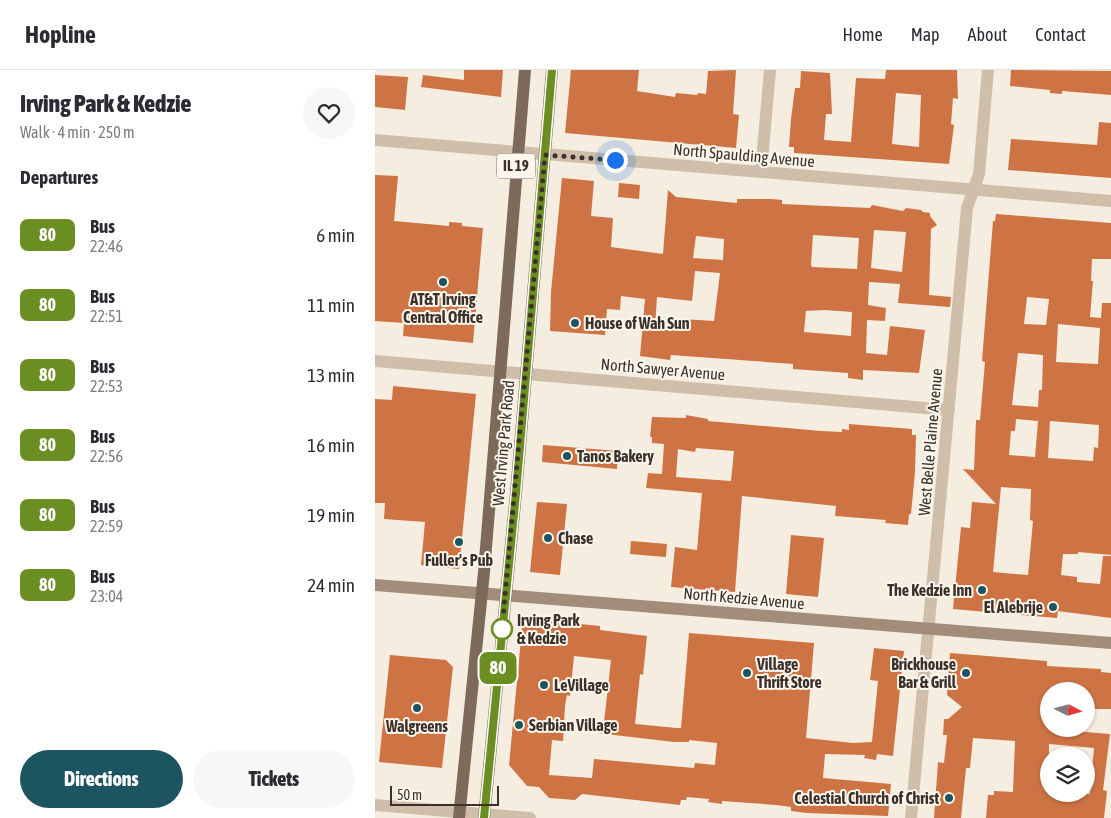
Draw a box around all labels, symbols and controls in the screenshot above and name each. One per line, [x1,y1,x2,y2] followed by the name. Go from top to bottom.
[25,21,96,48] text: Hopline
[843,24,883,45] text: Home
[911,24,940,45] text: Map
[968,24,1007,45] text: About
[1035,24,1086,45] text: Contact
[303,87,355,139] button: heart
[20,90,191,117] text: Irving Park & Kedzie
[20,123,134,141] text: Walk · 4 min · 250 m
[672,140,816,171] street label: North Spaulding Avenue
[603,148,628,173] your location
[497,154,535,178] road number: IL 19
[20,166,98,188] text: Departures
[90,215,115,237] text: Bus
[39,224,56,245] text: 80
[316,224,355,246] text: 6 min
[90,237,123,255] text: 22:46
[437,276,449,288] marker: AT&T Irving Central Office
[90,285,115,307] text: Bus
[403,290,483,326] place label: AT&T Irving Central Office
[39,294,56,315] text: 80
[307,294,355,316] text: 11 min
[90,307,123,325] text: 22:51
[585,314,690,332] place label: House of Wah Sun
[569,317,581,329] marker: House of Wah Sun
[90,355,115,377] text: Bus
[600,355,726,384] street label: North Sawyer Avenue
[39,364,56,385] text: 80
[307,364,355,386] text: 13 min
[915,367,945,517] street label: West Belle Plaine Avenue
[90,377,123,395] text: 22:53
[489,379,518,507] street label: West Irving Park Road
[90,425,115,447] text: Bus
[39,434,56,455] text: 80
[307,434,355,456] text: 16 min
[90,447,123,465] text: 22:56
[577,447,654,465] place label: Tanos Bakery
[561,450,573,462] marker: Tanos Bakery
[90,495,115,517] text: Bus
[39,504,56,525] text: 80
[307,504,355,526] text: 19 min
[90,517,123,535] text: 22:59
[558,529,593,547] place label: Chase
[542,532,554,544] marker: Chase
[453,536,465,548] marker: Fuller's Pub
[425,551,493,569] place label: Fuller's Pub
[90,565,115,587] text: Bus
[39,574,56,595] text: 80
[307,574,355,596] text: 24 min
[887,581,972,599] place label: The Kedzie Inn
[683,584,805,612] street label: North Kedzie Avenue
[976,584,988,596] marker: The Kedzie Inn
[90,587,123,605] text: 23:04
[984,598,1043,616] place label: El Alebrije
[1047,601,1059,613] marker: El Alebrije
[517,611,581,647] place label: Irving Park & Kedzie
[491,618,513,640] marker: Irving Park & Kedzie
[475,652,521,684] line badge: 80
[756,655,822,691] place label: Village Thrift Store
[891,655,957,691] place label: Brickhouse Bar & Grill
[490,657,506,678] text: 80
[741,667,753,679] marker: Village Thrift Store
[960,667,972,679] marker: Brickhouse Bar & Grill
[554,676,609,694] place label: LeVillage
[538,679,550,691] marker: LeVillage
[1040,682,1095,738] north arrow
[1040,682,1095,802] map controls
[411,702,423,714] marker: Walgreens
[529,716,618,734] place label: Serbian Village
[385,717,448,735] place label: Walgreens
[513,719,525,731] marker: Serbian Village
[1040,747,1095,802] button: layers
[20,750,183,808] button: Directions
[193,750,355,808] button: Tickets
[390,783,499,806] scale bar
[397,787,422,803] text: 50 m
[794,789,939,807] place label: Celestial Church of Christ
[943,792,955,804] marker: Celestial Church of Christ

